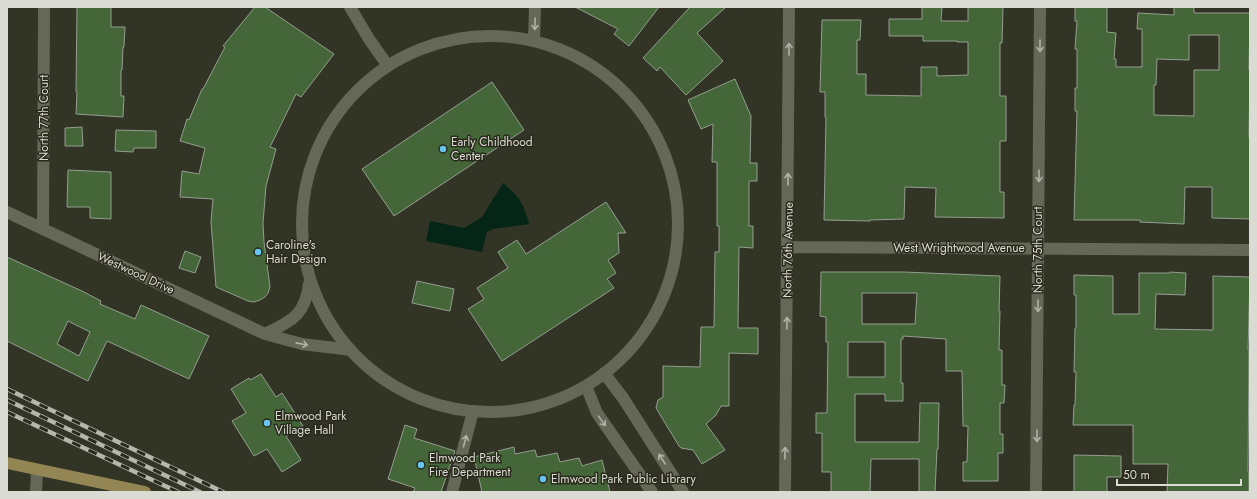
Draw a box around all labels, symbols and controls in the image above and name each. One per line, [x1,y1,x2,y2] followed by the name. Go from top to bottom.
[531,17,539,30] one-way arrow
[1036,39,1044,52] one-way arrow
[785,43,793,56] one-way arrow
[35,75,53,161] street label: North 77th Court
[451,133,533,165] place label: Early Childhood Center
[438,144,448,154] marker: Early Childhood Center
[1035,169,1043,182] one-way arrow
[784,173,792,186] one-way arrow
[778,202,798,298] street label: North 76th Avenue
[1029,207,1047,293] street label: North 75th Court
[266,236,327,268] place label: Caroline's Hair Design
[893,239,1025,257] street label: West Wrightwood Avenue
[95,247,177,299] street label: Westwood Drive
[253,247,263,257] marker: Caroline's Hair Design
[1034,299,1042,312] one-way arrow
[783,317,791,330] one-way arrow
[295,340,308,348] one-way arrow
[275,407,347,439] place label: Elmwood Park Village Hall
[598,415,606,426] one-way arrow
[262,418,272,428] marker: Elmwood Park Village Hall
[1033,429,1041,442] one-way arrow
[462,434,469,447] one-way arrow
[781,447,789,460] one-way arrow
[429,449,511,481] place label: Elmwood Park Fire Department
[658,454,666,465] one-way arrow
[416,460,426,470] marker: Elmwood Park Fire Department
[1117,461,1241,487] scale bar
[1123,466,1150,484] text: 50 m
[551,470,697,488] place label: Elmwood Park Public Library
[538,474,548,484] marker: Elmwood Park Public Library

